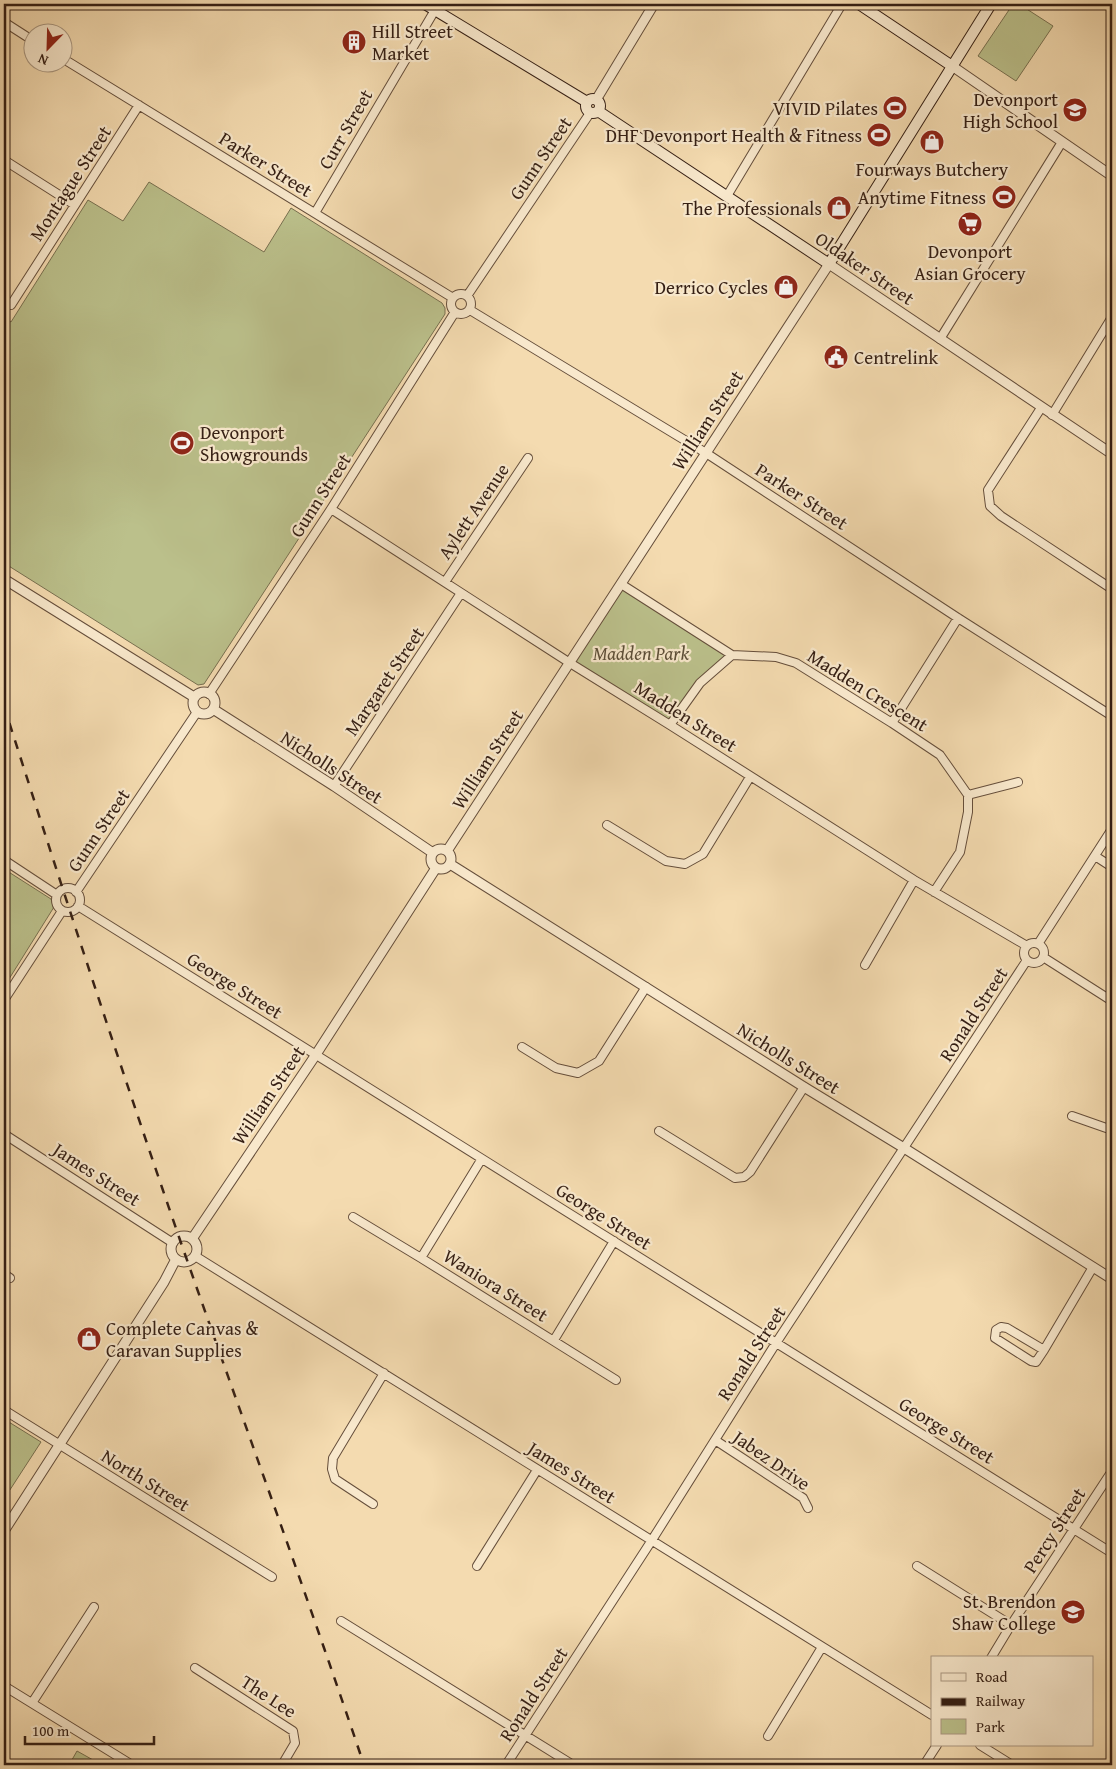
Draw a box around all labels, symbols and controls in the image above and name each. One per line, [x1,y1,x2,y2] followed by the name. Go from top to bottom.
[372,17,453,67] place label: Hill Street Market
[22,22,72,72] north arrow
[341,29,367,55] building icon: Hill Street Market
[34,49,51,71] text: N
[311,83,379,174] street label: Curr Street
[963,85,1058,135] place label: Devonport High School
[773,94,878,122] place label: VIVID Pilates
[882,95,908,121] sports icon: VIVID Pilates
[1062,97,1088,123] school or university icon: Devonport High School
[502,111,578,205] street label: Gunn Street
[22,120,118,246] street label: Montague Street
[605,121,862,149] place label: DHF Devonport Health & Fitness
[866,122,892,148] sports icon: DHF Devonport Health & Fitness
[214,124,318,204] street label: Parker Street
[919,129,945,155] shop icon: Fourways Butchery
[856,155,1009,183] place label: Fourways Butchery
[858,183,986,211] place label: Anytime Fitness
[991,184,1017,210] sports icon: Anytime Fitness
[682,194,822,222] place label: The Professionals
[826,195,852,221] shop icon: The Professionals
[957,211,983,237] supermarket icon: Devonport Asian Grocery
[810,224,920,312] street label: Oldaker Street
[914,237,1026,287] place label: Devonport Asian Grocery
[655,273,768,301] place label: Derrico Cycles
[773,274,799,300] shop icon: Derrico Cycles
[854,343,938,371] place label: Centrelink
[823,344,849,370] public building icon: Centrelink
[664,364,750,476] street label: William Street
[200,418,308,468] place label: Devonport Showgrounds
[169,430,195,456] sports icon: Devonport Showgrounds
[282,447,358,542] street label: Gunn Street
[750,456,854,537] street label: Parker Street
[431,457,515,565] street label: Aylett Avenue
[337,621,431,741] street label: Margaret Street
[593,639,689,667] park label: Madden Park
[802,642,934,738] street label: Madden Crescent
[629,673,743,759] street label: Madden Street
[444,703,530,815] street label: William Street
[275,723,389,811] street label: Nicholls Street
[60,783,136,877] street label: Gunn Street
[182,944,289,1026] street label: George Street
[932,961,1014,1067] street label: Ronald Street
[732,1015,846,1101] street label: Nicholls Street
[224,1040,312,1150] street label: William Street
[46,1134,146,1213] street label: James Street
[551,1175,658,1257] street label: George Street
[438,1242,554,1329] street label: Waniora Street
[710,1300,792,1406] street label: Ronald Street
[106,1314,259,1364] place label: Complete Canvas & Caravan Supplies
[76,1326,102,1352] shop icon: Complete Canvas & Caravan Supplies
[894,1389,1001,1471] street label: George Street
[726,1422,816,1497] street label: Jabez Drive
[521,1433,622,1510] street label: James Street
[96,1442,196,1518] street label: North Street
[1016,1482,1092,1578] street label: Percy Street
[952,1587,1056,1637] place label: St. Brendon Shaw College
[1060,1599,1086,1625] school or university icon: St. Brendon Shaw College
[492,1641,574,1747] street label: Ronald Street
[931,1656,1094,1746] legend
[976,1666,1007,1687] text: Road
[236,1668,302,1725] street label: The Lee
[976,1690,1026,1711] text: Railway
[25,1714,154,1746] scale bar
[976,1716,1005,1737] text: Park
[32,1720,70,1741] text: 100 m

